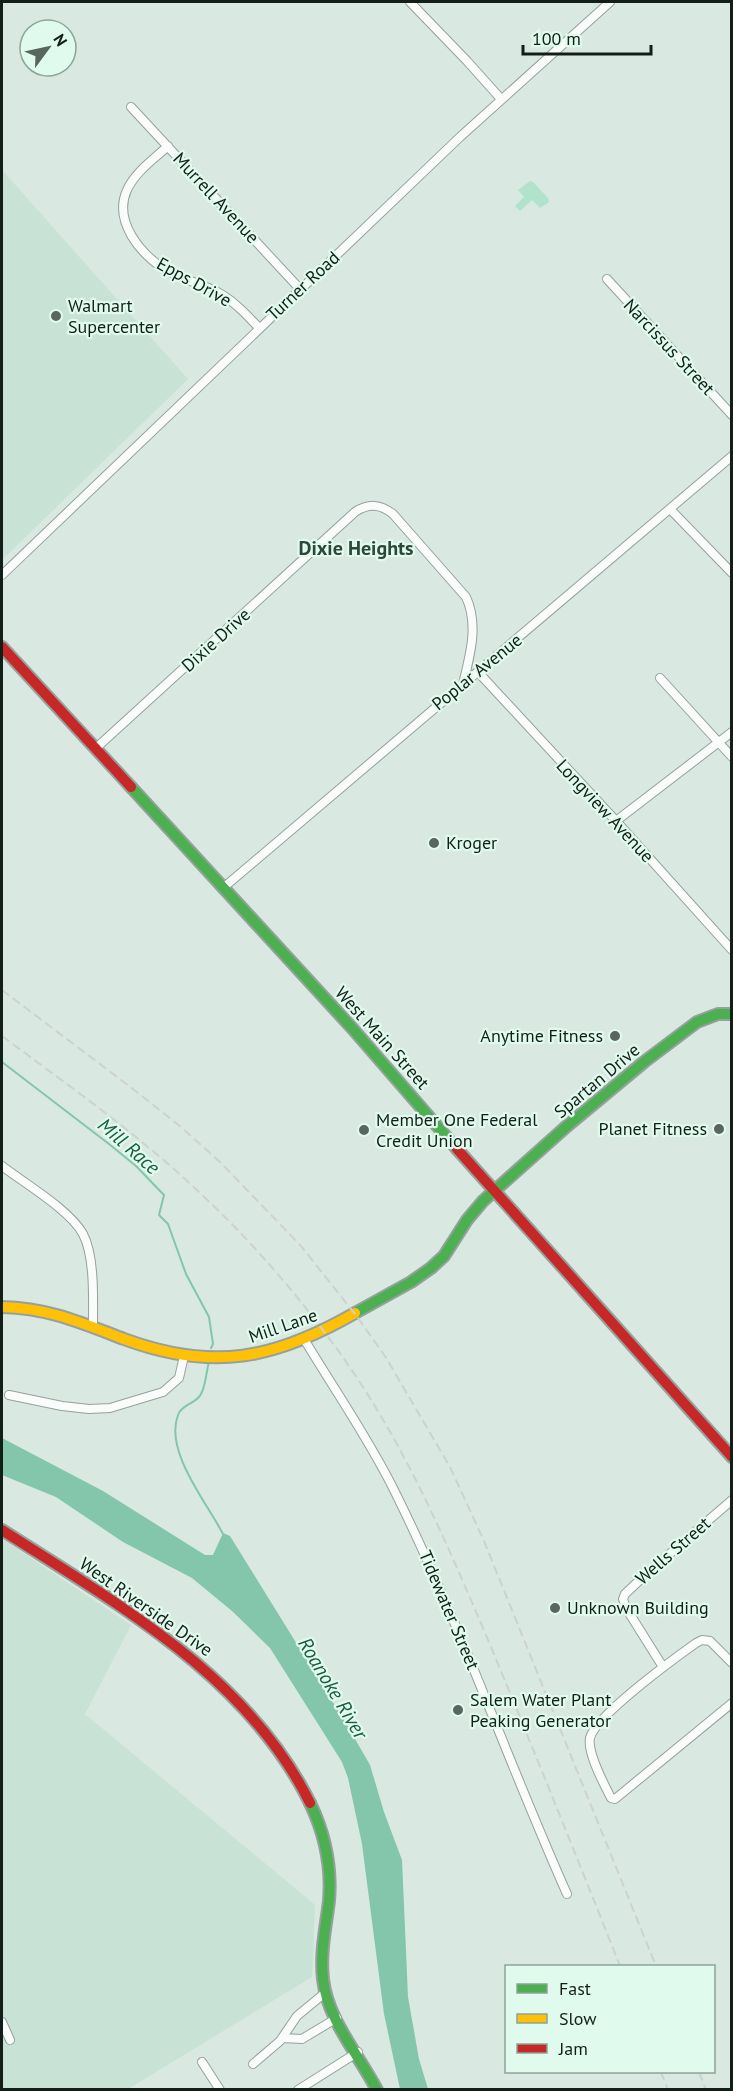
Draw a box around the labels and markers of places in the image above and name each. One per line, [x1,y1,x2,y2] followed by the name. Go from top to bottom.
[68,294,160,338] place label: Walmart Supercenter
[49,309,63,323] marker: Walmart Supercenter
[446,831,497,854] place label: Kroger
[427,836,441,850] marker: Kroger
[480,1024,603,1047] place label: Anytime Fitness
[608,1029,622,1043] marker: Anytime Fitness
[376,1108,538,1152] place label: Member One Federal Credit Union
[598,1117,707,1140] place label: Planet Fitness
[712,1122,726,1136] marker: Planet Fitness
[357,1123,371,1137] marker: Member One Federal Credit Union
[567,1596,709,1619] place label: Unknown Building
[548,1601,562,1615] marker: Unknown Building
[470,1688,611,1732] place label: Salem Water Plant Peaking Generator
[451,1703,465,1717] marker: Salem Water Plant Peaking Generator

